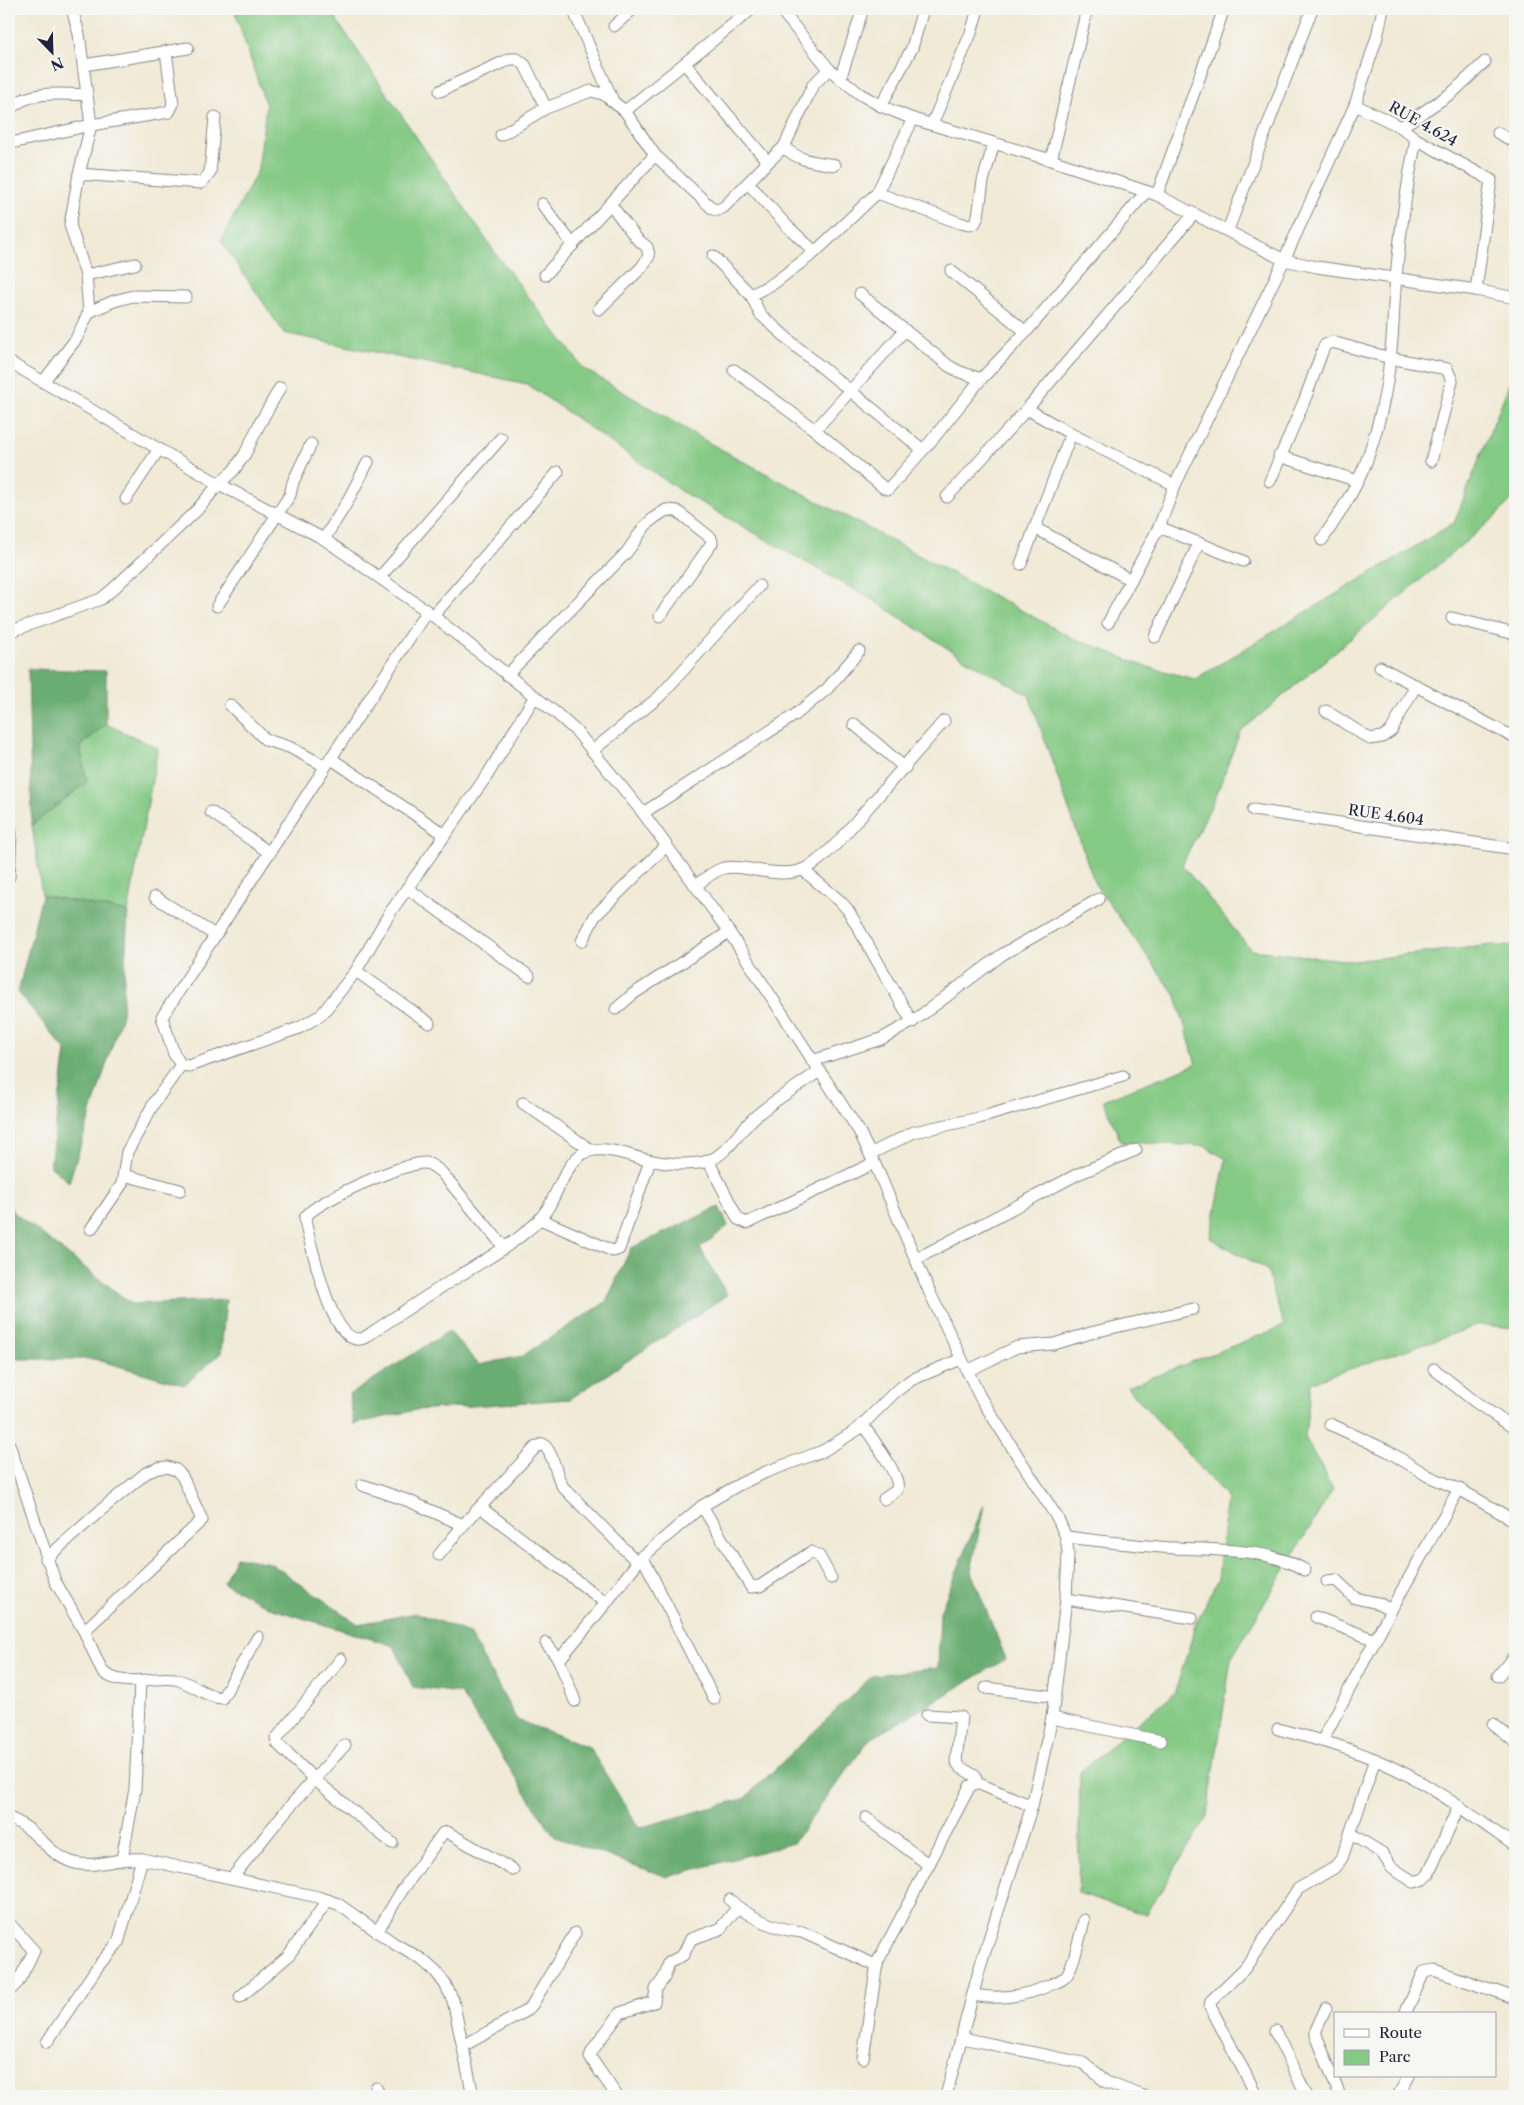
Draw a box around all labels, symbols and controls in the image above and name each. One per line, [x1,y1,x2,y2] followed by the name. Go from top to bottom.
[28,28,78,78] north arrow
[48,53,66,75] text: N
[1386,97,1461,150] street label: RUE 4.624
[1347,800,1425,829] street label: RUE 4.604
[1334,2012,1496,2078] legend
[1379,2023,1422,2042] text: Route
[1379,2047,1411,2066] text: Parc

